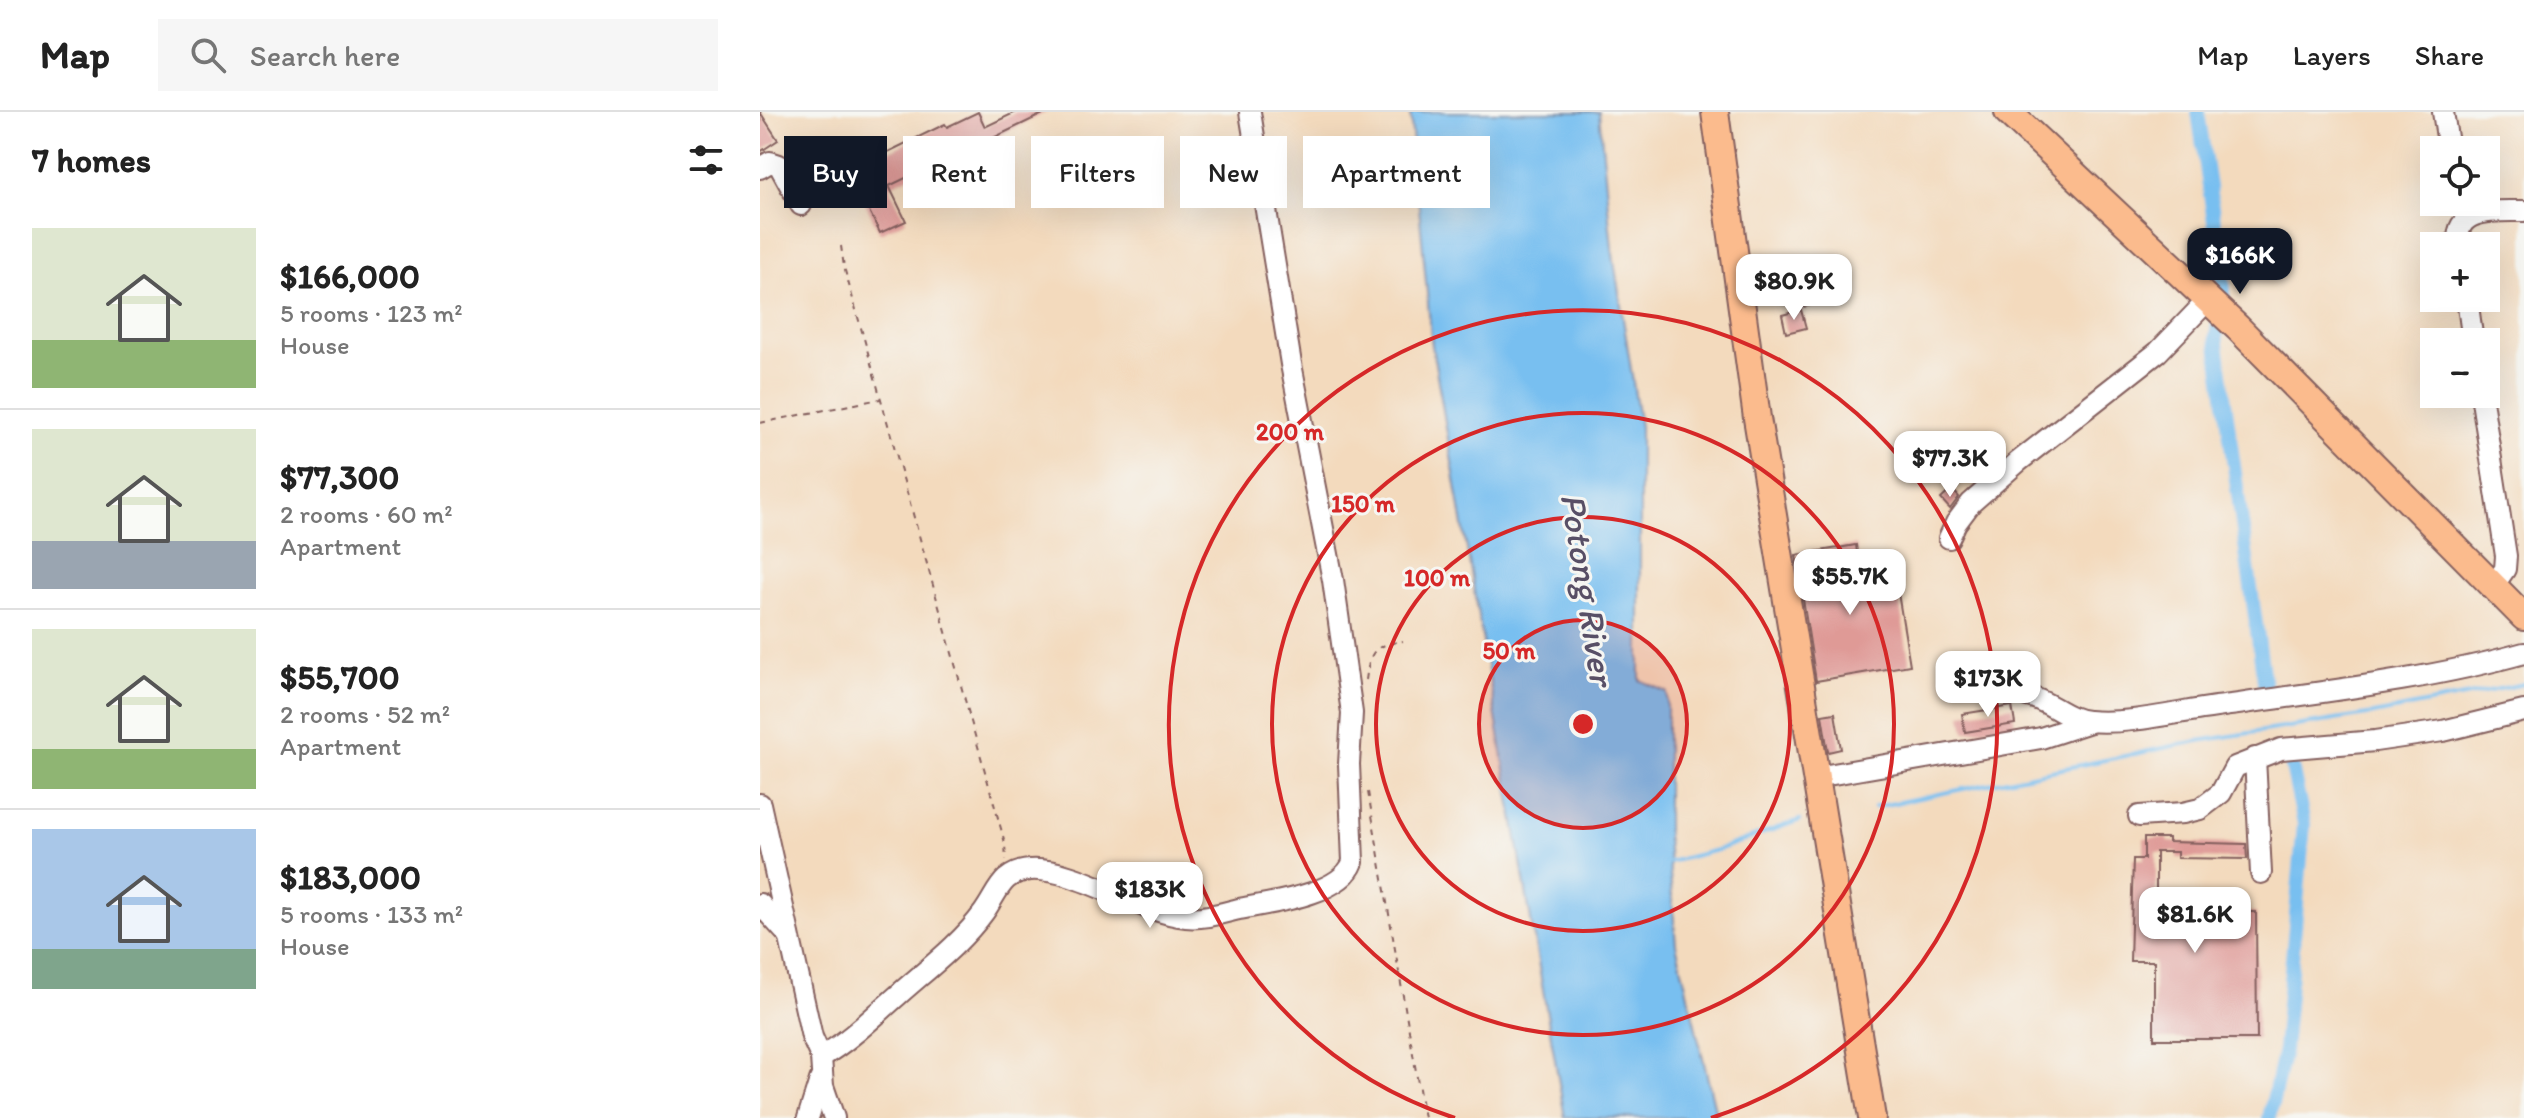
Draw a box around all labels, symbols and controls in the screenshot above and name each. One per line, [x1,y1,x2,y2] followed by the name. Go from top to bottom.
[158,19,718,91] search box
[40,32,110,78] text: Map
[186,33,230,77] icon: search
[250,37,400,74] text: Search here
[2197,38,2249,72] text: Map
[2293,38,2371,72] text: Layers
[2415,38,2484,72] text: Share
[784,136,887,208] chip: Buy
[903,136,1015,208] chip: Rent
[1031,136,1164,208] chip: Filters
[1180,136,1287,208] chip: New
[1303,136,1490,208] chip: Apartment
[2420,136,2500,408] map controls
[2420,136,2500,216] button: locate
[684,138,728,182] icon: filters
[32,140,151,181] text: 7 homes
[2184,228,2296,296] pin: $166K
[2420,232,2500,312] button: +
[2205,238,2275,270] text: $166K
[1729,254,1859,322] pin: $80.9K
[280,256,420,297] text: $166,000
[96,260,192,356] icon: home
[1754,264,1834,296] text: $80.9K
[280,297,463,329] text: 5 rooms · 123 m²
[2420,328,2500,408] button: −
[280,329,350,361] text: House
[1256,417,1325,446] text: 200 m
[1885,431,2015,499] pin: $77.3K
[1912,441,1988,473] text: $77.3K
[280,457,399,498] text: $77,300
[96,461,192,557] icon: home
[1331,489,1396,518] text: 150 m
[1552,490,1625,691] water label: Potong River
[280,498,453,530] text: 2 rooms · 60 m²
[280,530,401,562] text: Apartment
[1785,549,1915,617] pin: $55.7K
[1812,559,1888,591] text: $55.7K
[1404,563,1471,592] text: 100 m
[1483,636,1536,665] text: 50 m
[1932,651,2044,719] pin: $173K
[280,657,400,698] text: $55,700
[96,661,192,757] icon: home
[1954,661,2022,693] text: $173K
[280,698,450,730] text: 2 rooms · 52 m²
[1569,710,1597,738] centre of rings
[280,730,401,762] text: Apartment
[280,857,421,898] text: $183,000
[96,861,192,957] icon: home
[1094,862,1206,930] pin: $183K
[1115,872,1185,904] text: $183K
[2130,887,2260,955] pin: $81.6K
[2157,897,2233,929] text: $81.6K
[280,898,463,930] text: 5 rooms · 133 m²
[280,930,350,962] text: House

